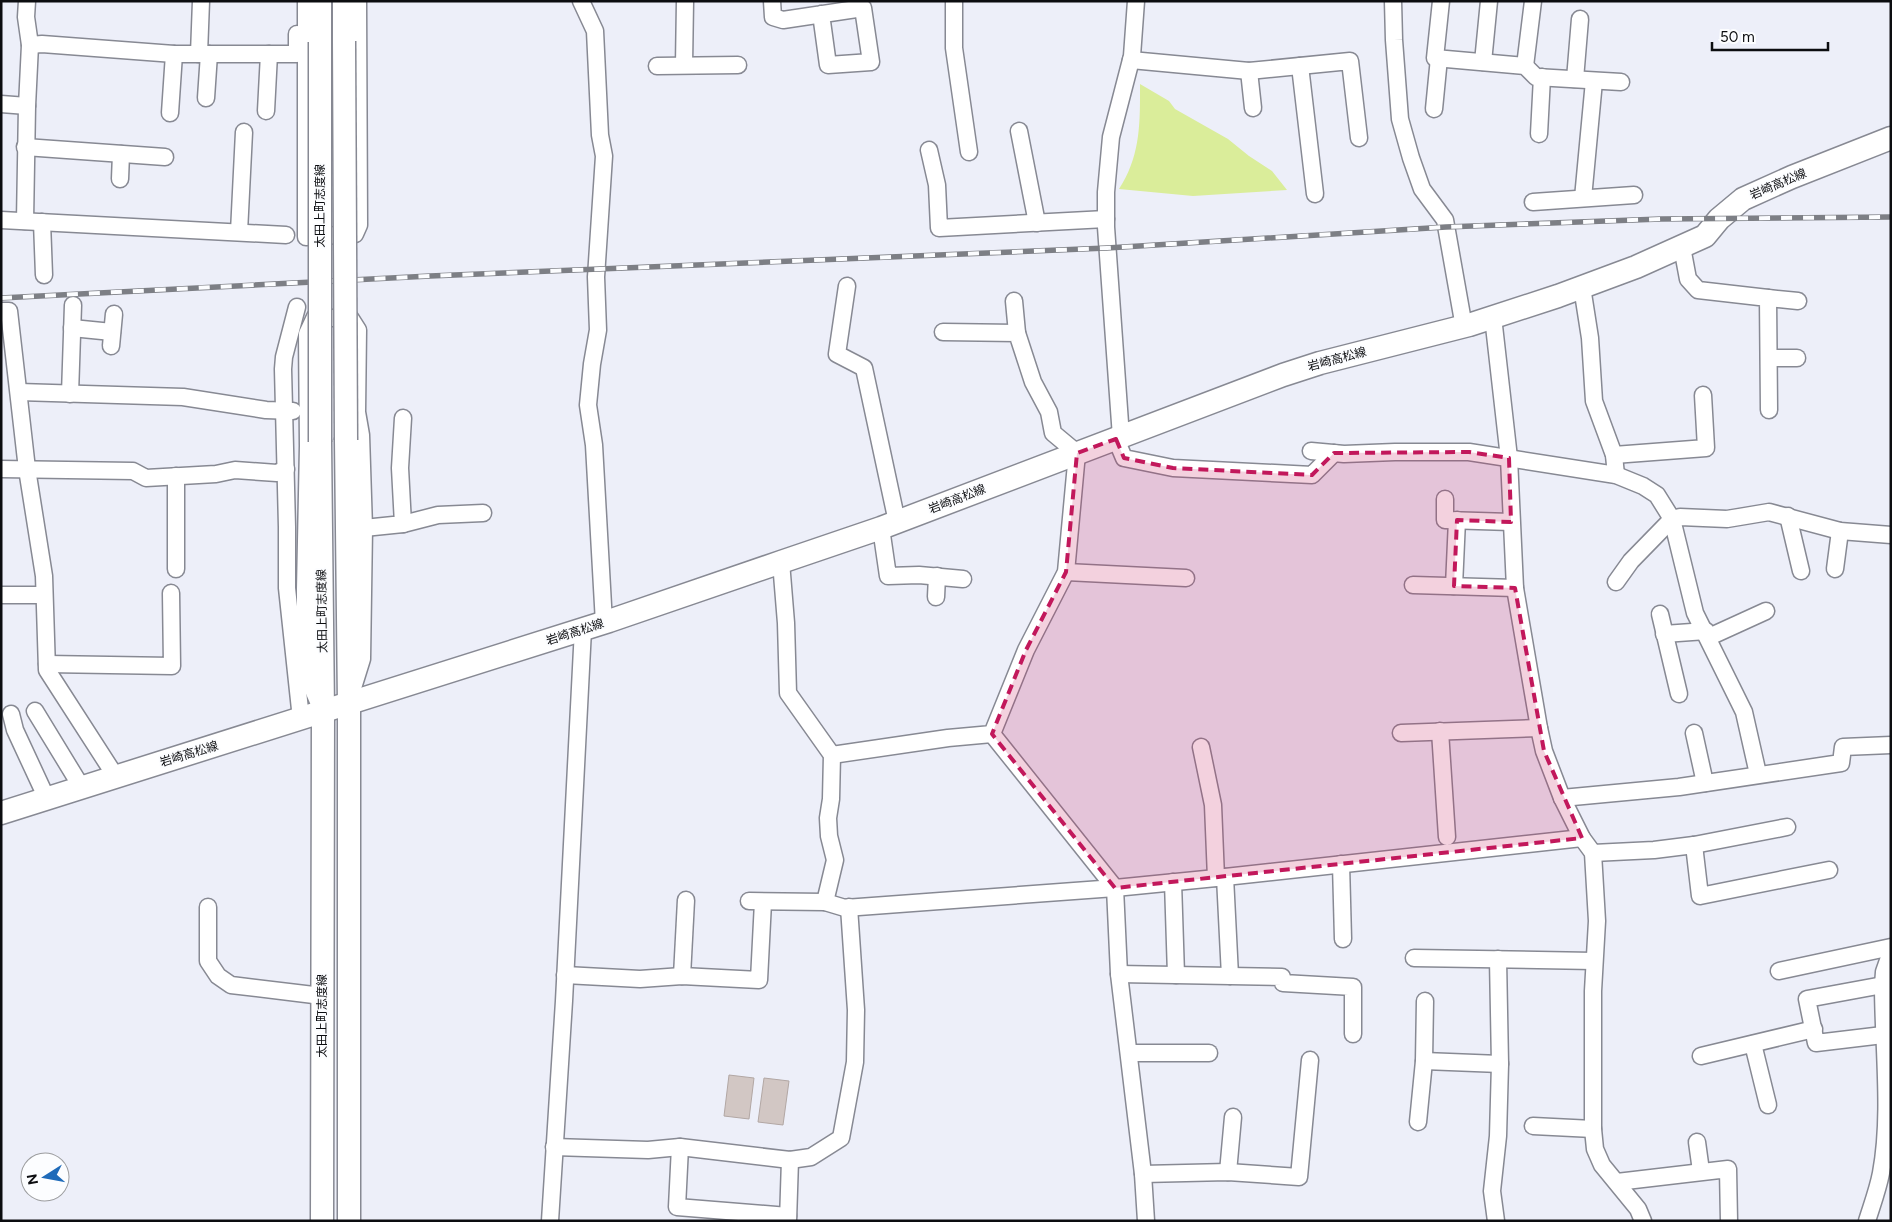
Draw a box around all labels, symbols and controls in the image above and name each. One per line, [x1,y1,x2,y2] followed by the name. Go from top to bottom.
[1712,20,1828,52] scale bar
[1720,28,1755,46] text: 50 m
[313,164,327,248] street label: 太田上町志度線
[1748,166,1808,202] street label: 岩崎高松線
[1306,344,1368,374] street label: 岩崎高松線
[926,482,988,516] street label: 岩崎高松線
[314,569,330,653] street label: 太田上町志度線
[544,616,606,648] street label: 岩崎高松線
[158,739,220,769] street label: 岩崎高松線
[315,974,329,1058] street label: 太田上町志度線
[20,1152,70,1202] north arrow
[23,1172,42,1186] text: N

